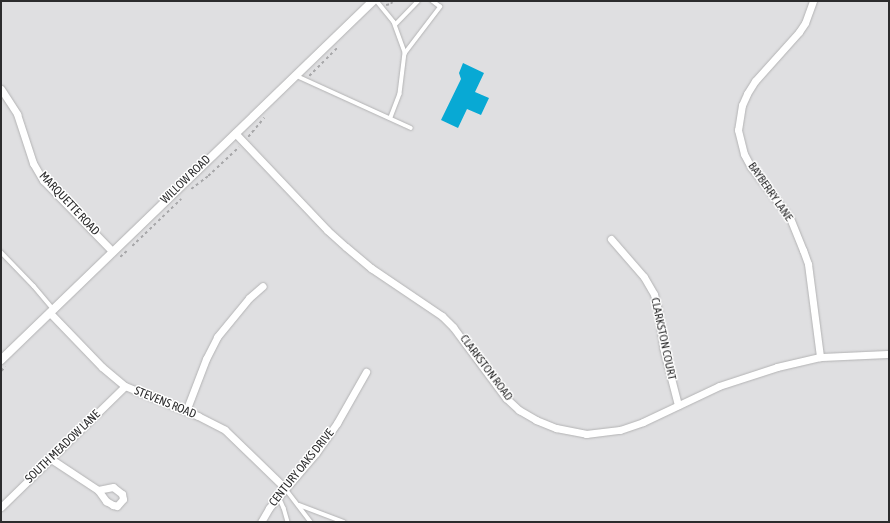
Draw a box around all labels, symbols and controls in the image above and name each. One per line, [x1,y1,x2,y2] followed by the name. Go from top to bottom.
[158,153,214,207] street label: WILLOW ROAD
[744,160,796,224] street label: BAYBERRY LANE
[36,169,102,239] street label: MARQUETTE ROAD
[647,296,679,382] street label: CLARKSTON COURT
[456,332,516,404] street label: CLARKSTON ROAD
[132,384,198,422] street label: STEVENS ROAD
[22,408,104,486] street label: SOUTH MEADOW LANE
[267,427,337,509] street label: CENTURY OAKS DRIVE

